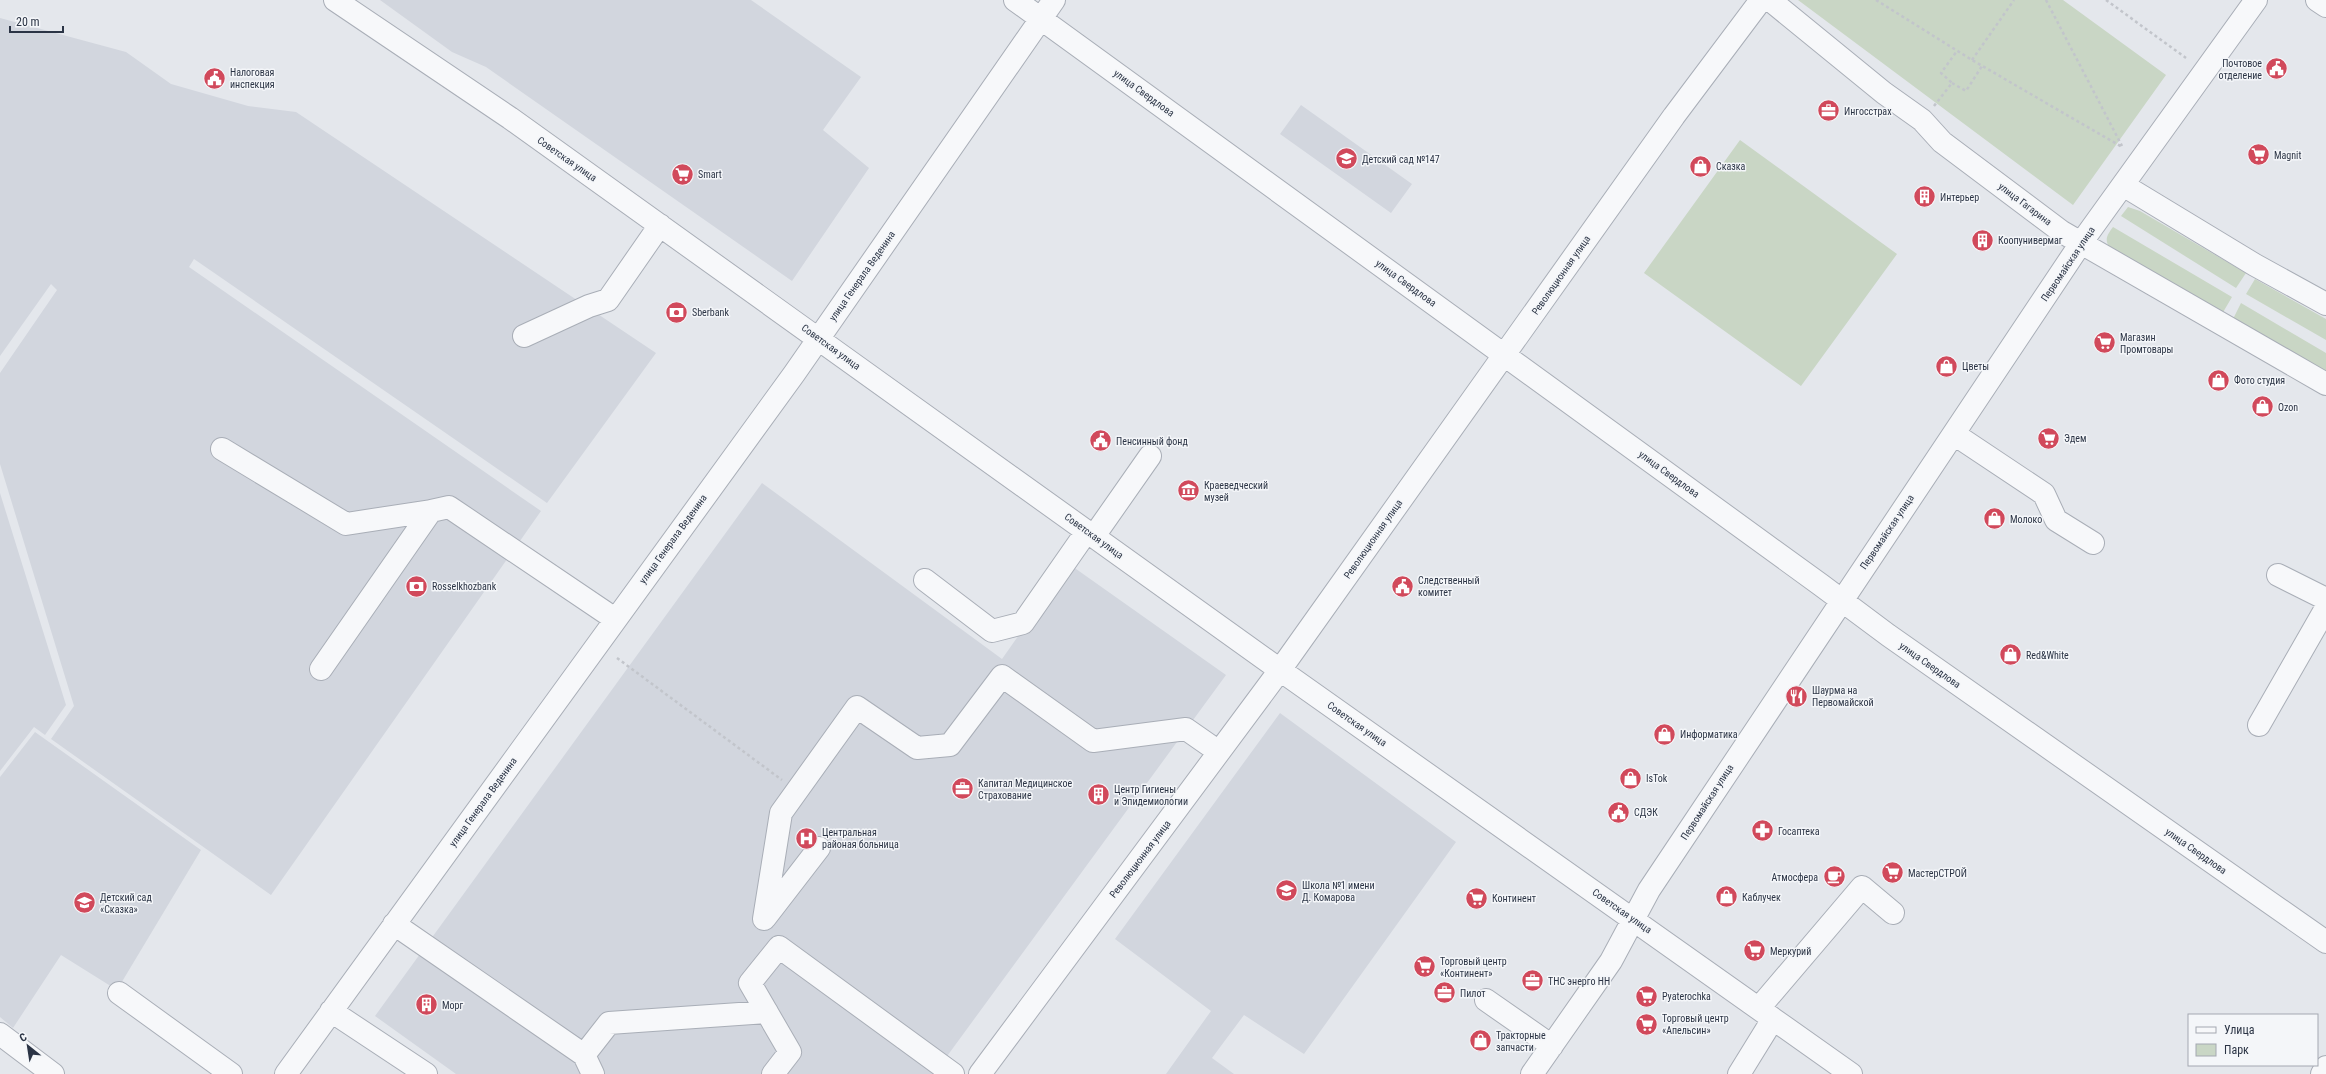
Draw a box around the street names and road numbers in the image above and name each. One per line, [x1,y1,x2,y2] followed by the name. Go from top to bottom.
[1112,67,1177,119] street label: улица Свердлова
[535,134,599,184] street label: Советская улица
[1996,180,2054,228] street label: улица Гагарина
[2039,224,2097,303] street label: Первомайская улица
[827,229,897,323] street label: улица Генерала Веденина
[1530,233,1593,317] street label: Революционная улица
[1374,257,1439,309] street label: улица Свердлова
[800,322,863,372] street label: Советская улица
[1637,448,1702,500] street label: улица Свердлова
[637,492,709,586] street label: улица Генерала Веденина
[1858,492,1916,571] street label: Первомайская улица
[1342,497,1405,581] street label: Революционная улица
[1063,511,1126,561] street label: Советская улица
[1897,640,1963,690] street label: улица Свердлова
[1325,699,1389,749] street label: Советская улица
[447,755,519,849] street label: улица Генерала Веденина
[1678,762,1736,842] street label: Первомайская улица
[1107,818,1173,900] street label: Революционная улица
[2163,826,2229,876] street label: улица Свердлова
[1590,886,1654,936] street label: Советская улица

